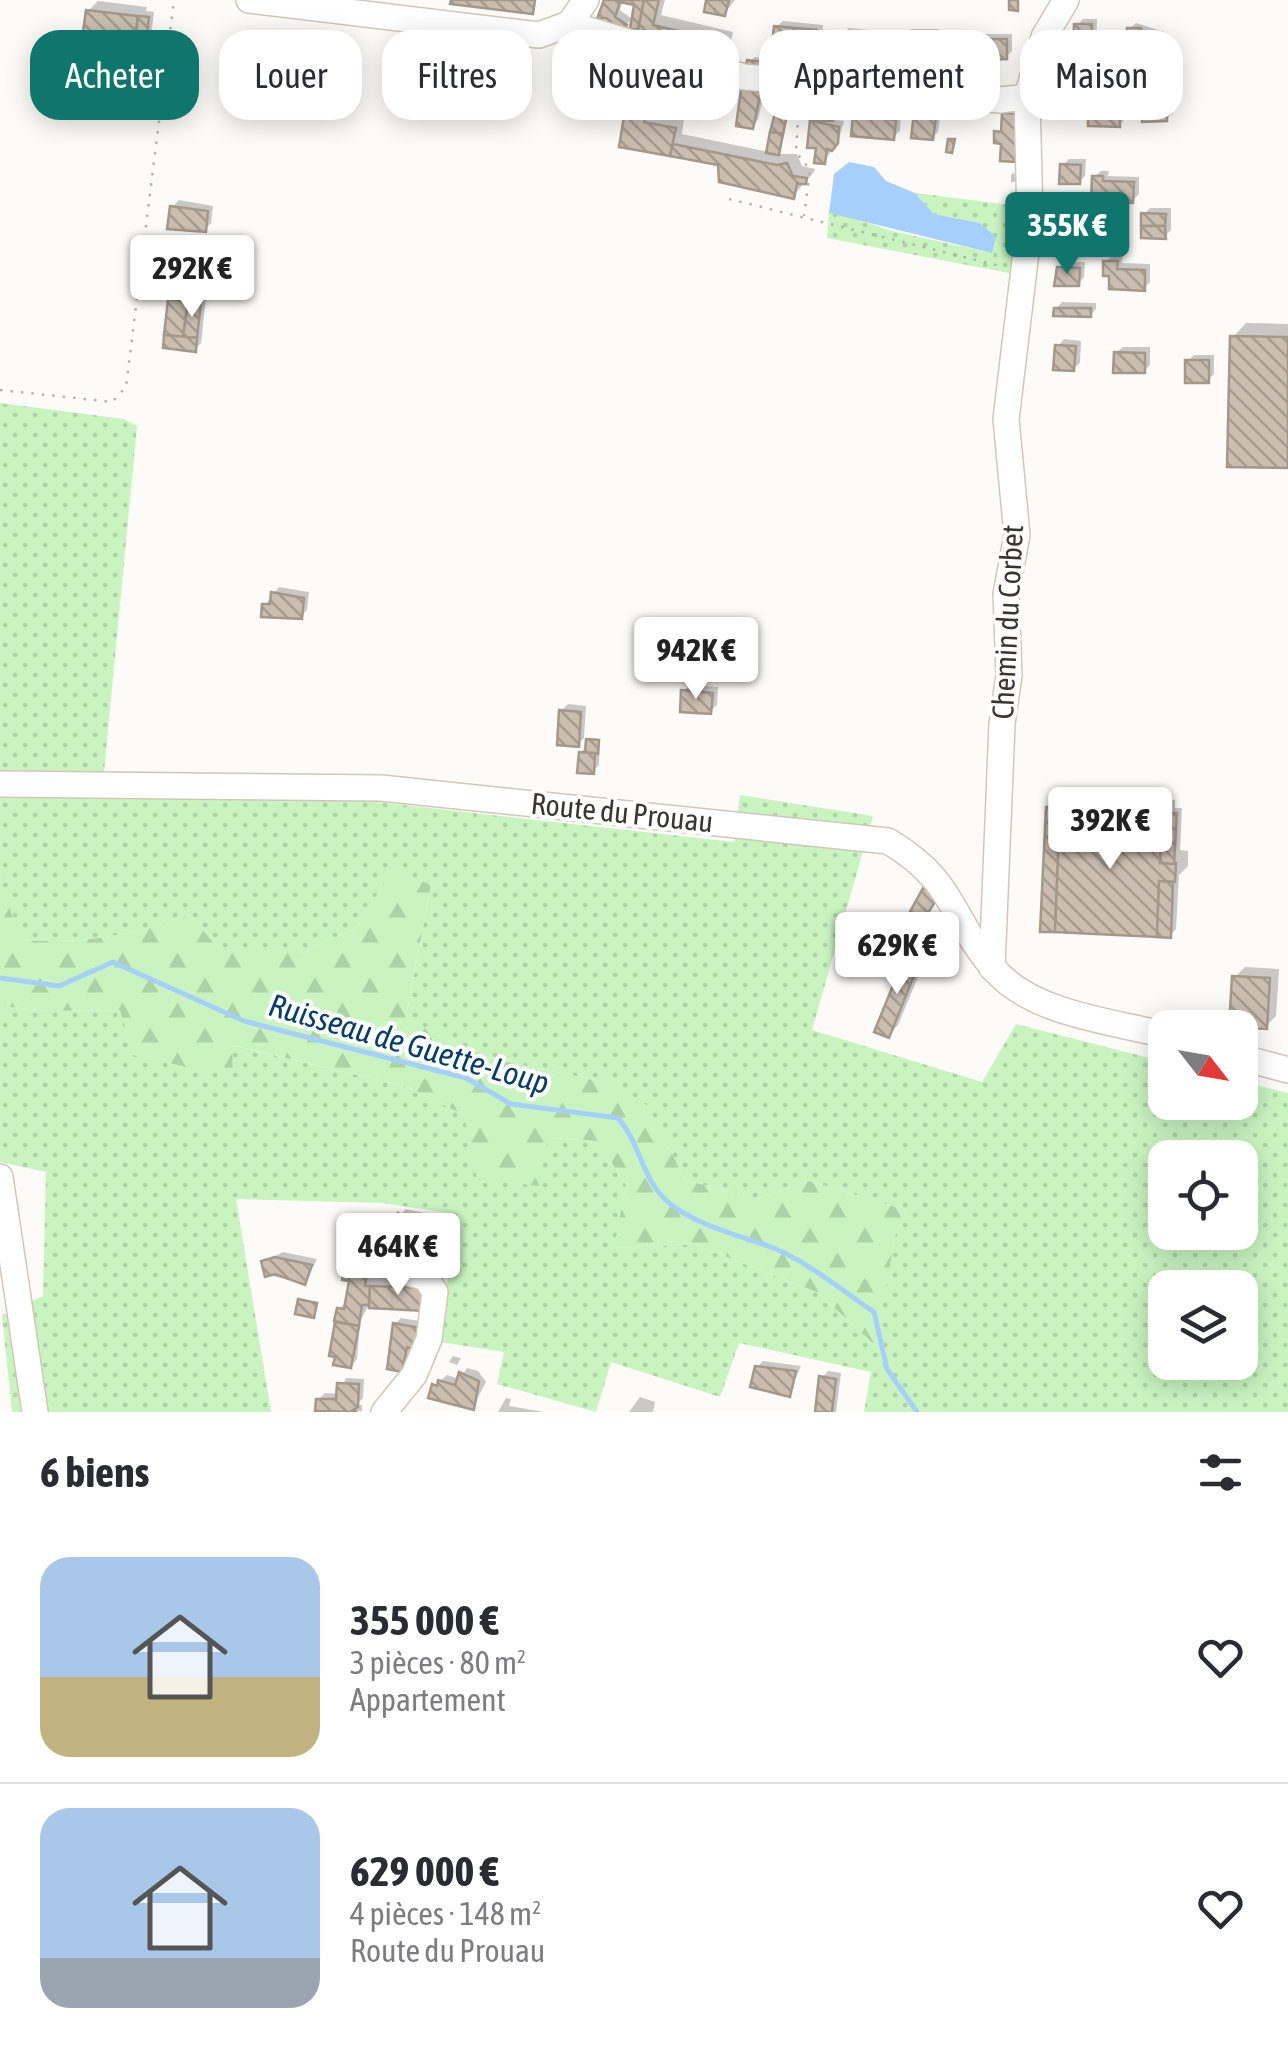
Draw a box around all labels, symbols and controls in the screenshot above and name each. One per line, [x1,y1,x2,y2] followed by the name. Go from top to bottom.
[30,30,199,120] chip: Acheter
[219,30,362,120] chip: Louer
[382,30,532,120] chip: Filtres
[552,30,739,120] chip: Nouveau
[759,30,1000,120] chip: Appartement
[1020,30,1183,120] chip: Maison
[986,192,1148,277] pin: 355K €
[1027,206,1107,243] text: 355K €
[111,235,273,320] pin: 292K €
[152,249,232,286] text: 292K €
[985,524,1029,720] street label: Chemin du Corbet
[615,617,777,702] pin: 942K €
[656,631,736,668] text: 942K €
[529,786,715,838] street label: Route du Prouau
[1029,787,1191,872] pin: 392K €
[1070,801,1150,838] text: 392K €
[816,912,978,997] pin: 629K €
[857,926,937,963] text: 629K €
[265,986,553,1101] water label: Ruisseau de Guette-Loup
[1148,1010,1258,1120] north arrow
[1148,1010,1258,1380] map controls
[1148,1140,1258,1250] button: locate
[317,1213,479,1298] pin: 464K €
[358,1227,438,1264] text: 464K €
[1148,1270,1258,1380] button: layers
[1193,1445,1248,1500] icon: filters
[40,1448,149,1496] text: 6 biens
[350,1596,499,1644] text: 355 000 €
[120,1597,240,1717] icon: home
[1193,1630,1248,1685] icon: heart
[350,1644,526,1681] text: 3 pièces · 80 m²
[350,1681,506,1718] text: Appartement
[350,1847,499,1895] text: 629 000 €
[120,1848,240,1968] icon: home
[1193,1881,1248,1936] icon: heart
[350,1895,541,1932] text: 4 pièces · 148 m²
[350,1932,545,1969] text: Route du Prouau

